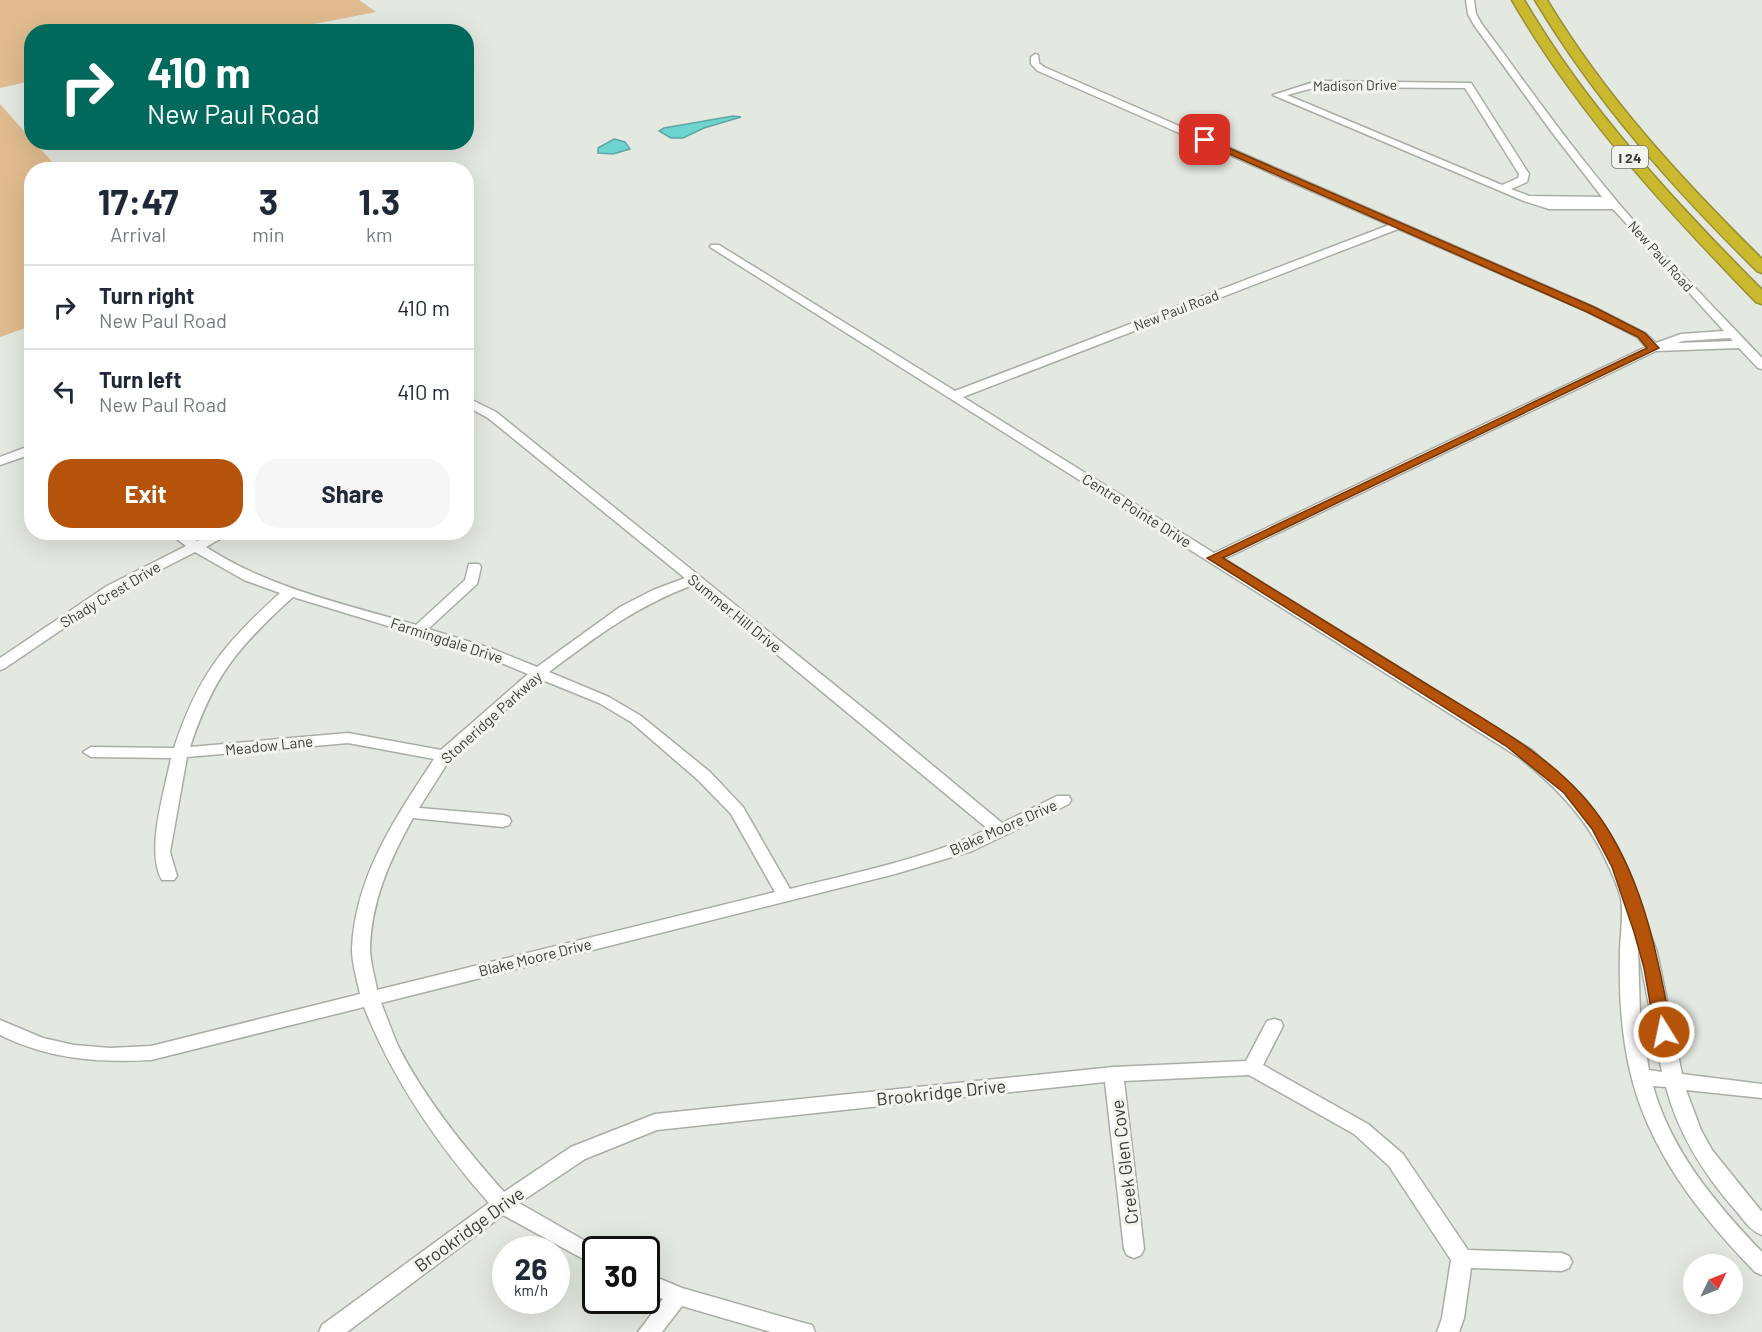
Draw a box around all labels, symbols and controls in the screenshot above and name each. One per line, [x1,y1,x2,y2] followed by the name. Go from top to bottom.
[147,46,251,96] text: 410 m
[48,48,126,126] icon: right
[1313,76,1397,94] street label: Madison Drive
[147,97,320,129] text: New Paul Road
[1179,114,1230,165] pin
[1188,123,1221,156] icon: arrive
[1612,146,1648,168] road number: I 24
[98,179,178,222] text: 17:47
[259,179,278,222] text: 3
[358,179,400,222] text: 1.3
[1625,217,1697,295] street label: New Paul Road
[110,222,166,246] text: Arrival
[252,222,285,246] text: min
[366,222,393,246] text: km
[99,282,194,308] text: Turn right
[1131,286,1221,334] street label: New Paul Road
[48,291,81,324] icon: right
[397,294,450,320] text: 410 m
[99,308,227,332] text: New Paul Road
[99,366,182,392] text: Turn left
[48,375,81,408] icon: left
[397,378,450,404] text: 410 m
[99,392,227,416] text: New Paul Road
[48,459,243,528] button: Exit
[255,459,450,528] button: Share
[1079,469,1195,551] street label: Centre Pointe Drive
[56,557,164,631] street label: Shady Crest Drive
[685,570,785,656] street label: Summer Hill Drive
[388,613,506,667] street label: Farmingdale Drive
[437,667,545,767] street label: Stoneridge Parkway
[224,731,314,759] street label: Meadow Lane
[947,795,1059,859] street label: Blake Moore Drive
[477,934,593,980] street label: Blake Moore Drive
[1632,1000,1696,1064] position arrow
[875,1074,1007,1110] street label: Brookridge Drive
[1105,1098,1143,1226] street label: Creek Glen Cove
[410,1182,528,1276] street label: Brookridge Drive
[582,1236,660,1314] speed limit sign: 30
[515,1250,547,1286] text: 26
[1683,1254,1743,1314] north arrow
[1683,1254,1743,1314] map controls
[514,1281,548,1299] text: km/h

